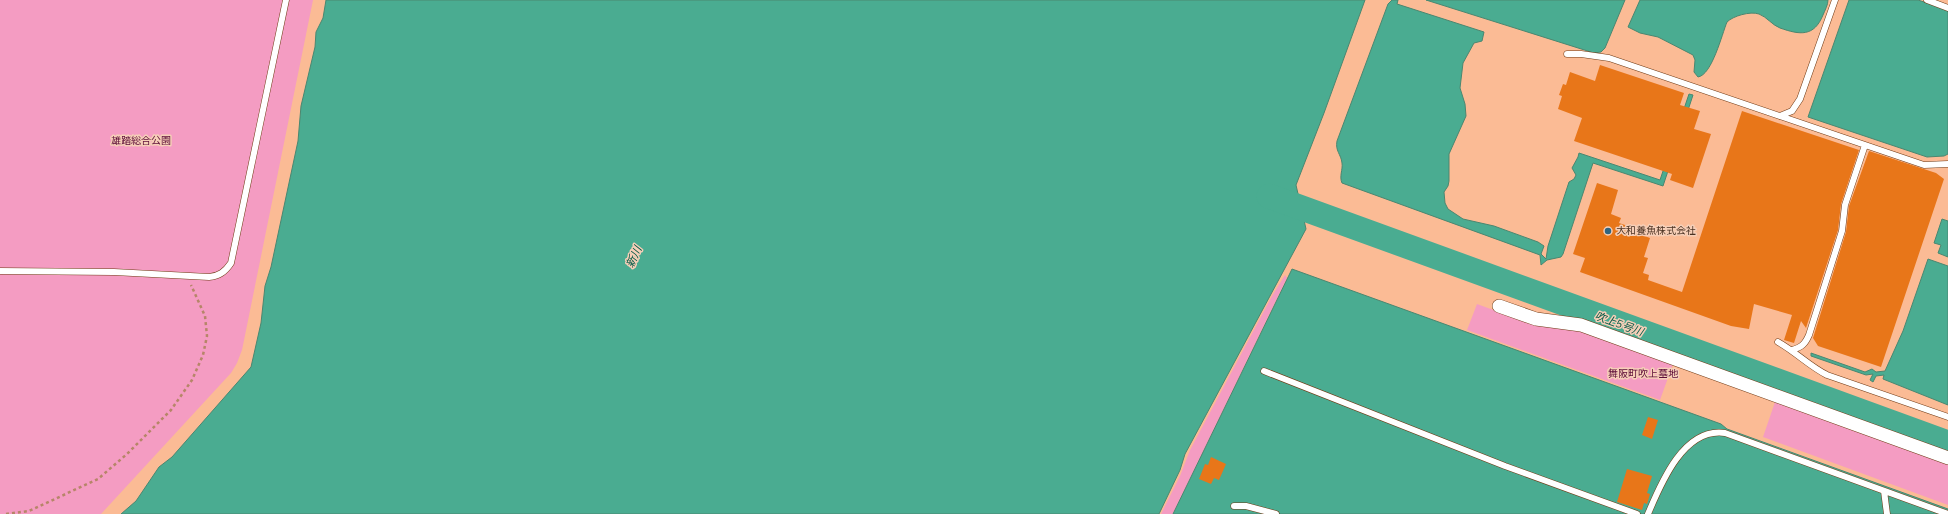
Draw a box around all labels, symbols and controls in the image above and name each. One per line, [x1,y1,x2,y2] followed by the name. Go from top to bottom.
[111,134,171,148] park label: 雄踏総合公園
[1616,224,1696,238] place label: 大和養魚株式会社
[1603,226,1613,236] marker: 大和養魚株式会社
[623,243,646,270] water label: 新川
[1593,308,1646,340] water label: 吹上5号川
[1608,367,1679,381] park label: 舞阪町吹上墓地

